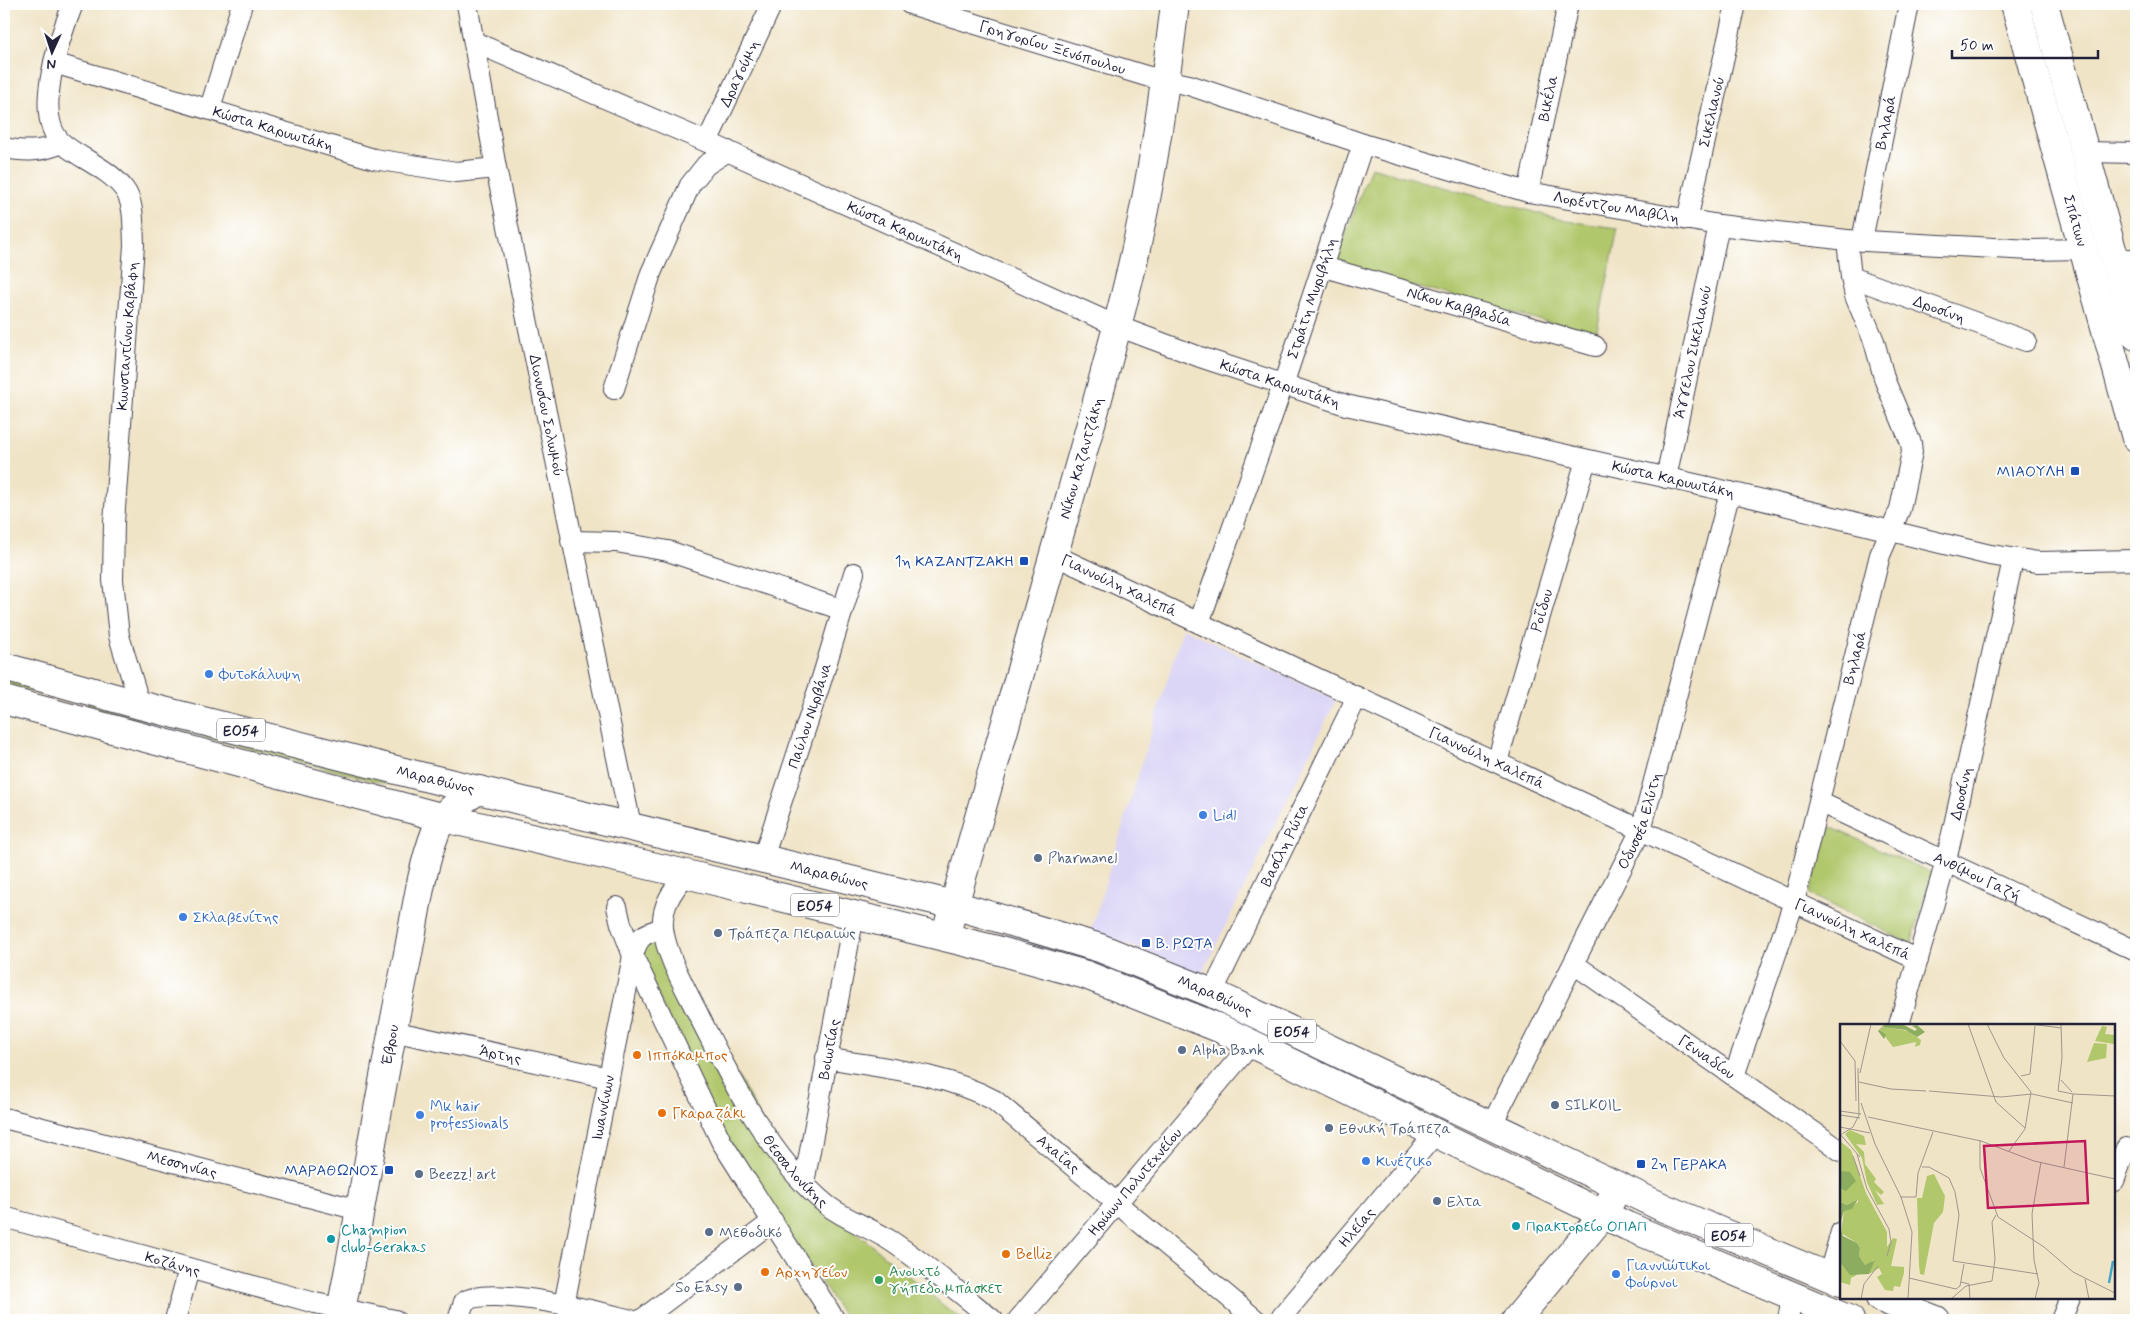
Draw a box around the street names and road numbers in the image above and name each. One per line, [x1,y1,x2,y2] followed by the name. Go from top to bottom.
[977,17,1128,80] street label: Γρηγορίου Ξενόπουλου
[716,37,765,111] street label: Δραγούμη
[1534,73,1564,123] street label: Βικέλα
[1695,75,1730,149] street label: Σικελιανού
[1871,93,1902,151] street label: Βηλαρά
[210,102,336,157] street label: Κώστα Καρυωτάκη
[1552,188,1681,229] street label: Λορέντζου Μαβίλη
[2058,193,2091,249] street label: Σπάτων
[844,197,966,267] street label: Κώστα Καρυωτάκη
[1283,235,1342,362] street label: Στράτη Μυριβήλη
[113,261,143,411] street label: Κωνσταντίνου Καβάφη
[1404,283,1514,332] street label: Νίκου Καββαδία
[1670,283,1717,421] street label: Άγγελου Σικελιανού
[1910,292,1968,329] street label: Δροσίνη
[524,353,568,478] street label: Διονυσίου Σολωμού
[1217,355,1343,413] street label: Κώστα Καρυωτάκη
[1055,395,1109,521] street label: Νίκου Καζαντζάκη
[1610,457,1737,504] street label: Κώστα Καρυωτάκη
[1058,551,1181,622] street label: Γιαννούλη Χαλεπά
[1527,587,1558,635] street label: Ροΐδου
[1839,628,1872,687] street label: Βηλαρά
[784,660,837,771] street label: Παύλου Νιρβάνα
[217,718,265,742] road number: ΕΟ54
[1425,723,1548,795] street label: Γιαννούλη Χαλεπά
[394,761,477,800] street label: Μαραθώνος
[1946,765,1978,822] street label: Δροσίνη
[1614,770,1667,873] street label: Οδυσσέα Ελύτη
[1257,800,1314,890] street label: Βασίλη Ρώτα
[1930,848,2024,907] street label: Ανθίμου Γαζή
[788,857,871,895] street label: Μαραθώνος
[791,894,839,916] road number: ΕΟ54
[1791,894,1914,966] street label: Γιαννούλη Χαλεπά
[1174,971,1256,1022] street label: Μαραθώνος
[814,1017,845,1081] street label: Βοιωτίας
[1268,1019,1316,1042] road number: ΕΟ54
[377,1023,405,1067] street label: Έβρου
[1674,1031,1739,1085] street label: Γενναδίου
[477,1041,523,1070] street label: Άρτης
[588,1073,620,1142] street label: Ιωαννίνων
[1084,1124,1187,1241] street label: Ηρώων Πολυτεχνείου
[757,1131,832,1213] street label: Θεσσαλονίκης
[1032,1131,1084,1179] street label: Αχαΐας
[144,1146,220,1184] street label: Μεσσηνίας
[1335,1203,1380,1252] street label: Ηλείας
[1705,1224,1753,1246] road number: ΕΟ54
[142,1247,203,1282] street label: Κοζάνης

